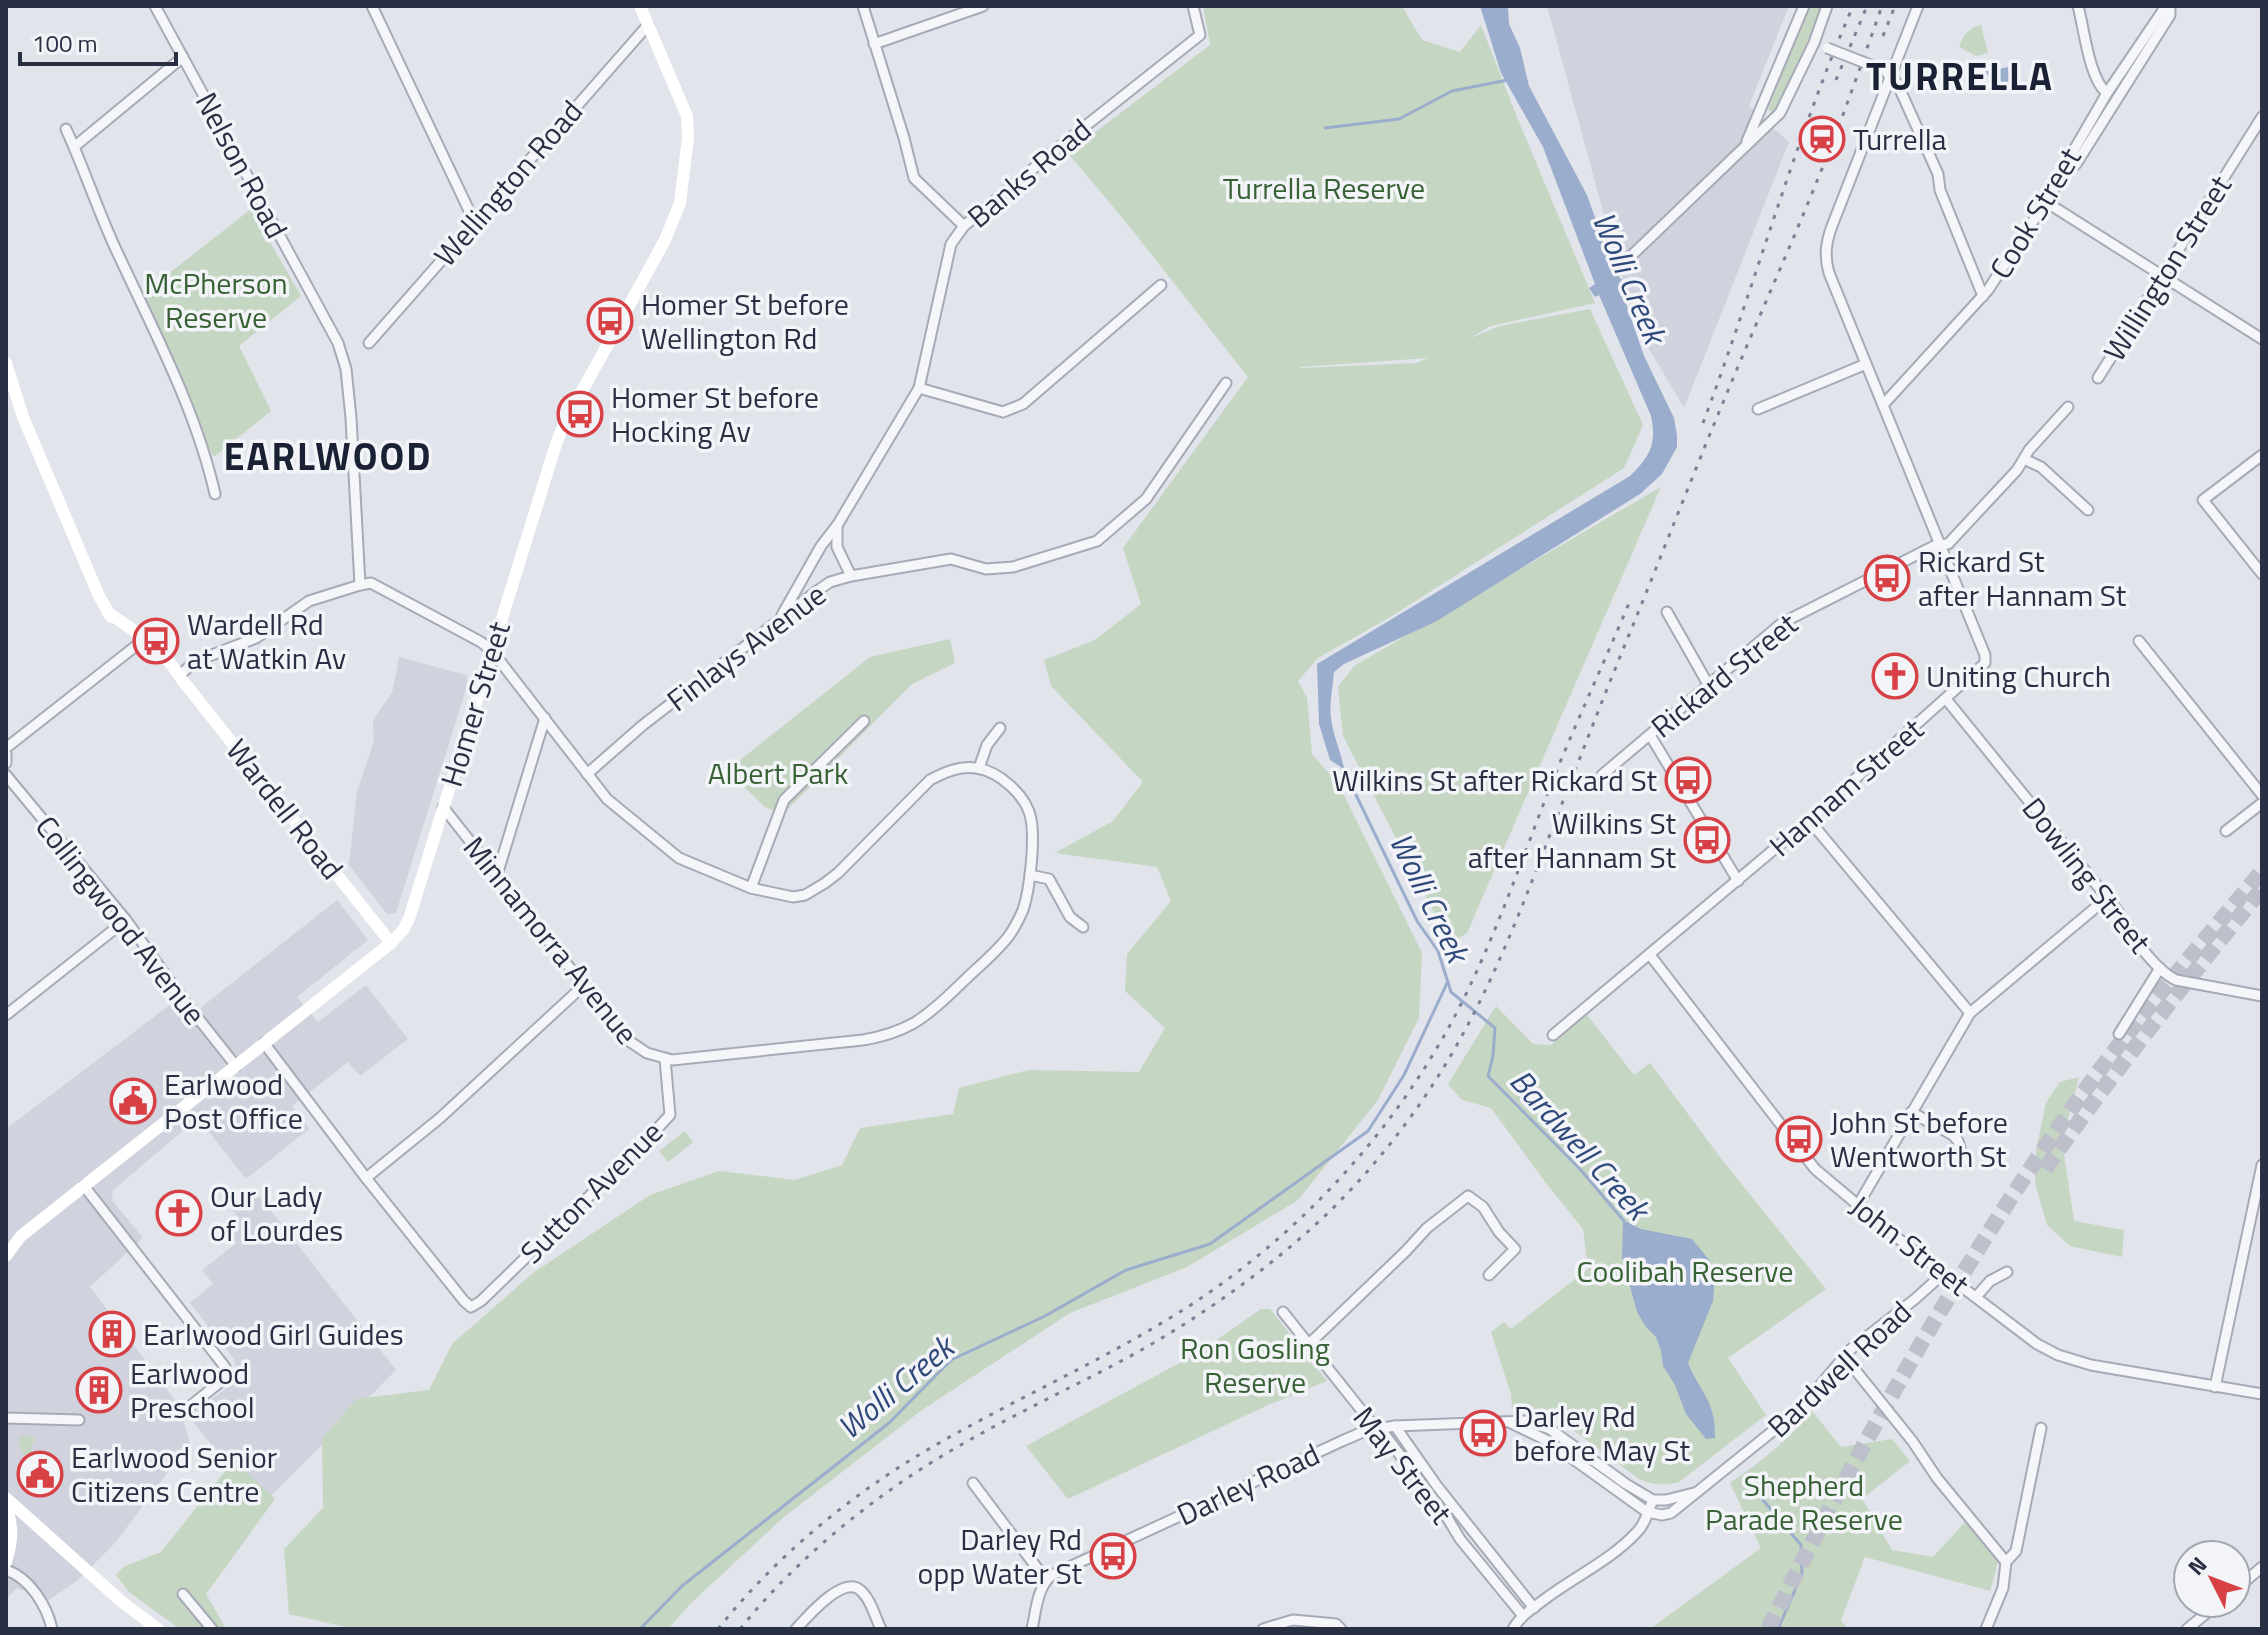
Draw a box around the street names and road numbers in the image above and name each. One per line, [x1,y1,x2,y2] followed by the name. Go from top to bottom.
[184,84,300,246] street label: Nelson Road
[423,90,593,276] street label: Wellington Road
[957,107,1101,239] street label: Banks Road
[1978,138,2093,287] street label: Cook Street
[2091,166,2243,370] street label: Willington Street
[657,572,835,722] street label: Finlays Avenue
[1641,601,1808,749] street label: Rickard Street
[428,615,522,792] street label: Homer Street
[1759,707,1934,867] street label: Hannam Street
[215,729,355,889] street label: Wardell Road
[2011,787,2163,963] street label: Dowling Street
[25,806,217,1034] street label: Collingwood Avenue
[453,826,649,1054] street label: Minnamorra Avenue
[509,1110,673,1274] street label: Sutton Avenue
[1840,1184,1980,1307] street label: John Street
[1757,1290,1921,1448] street label: Bardwell Road
[1342,1396,1464,1534] street label: May Street
[1169,1431,1327,1537] street label: Darley Road

